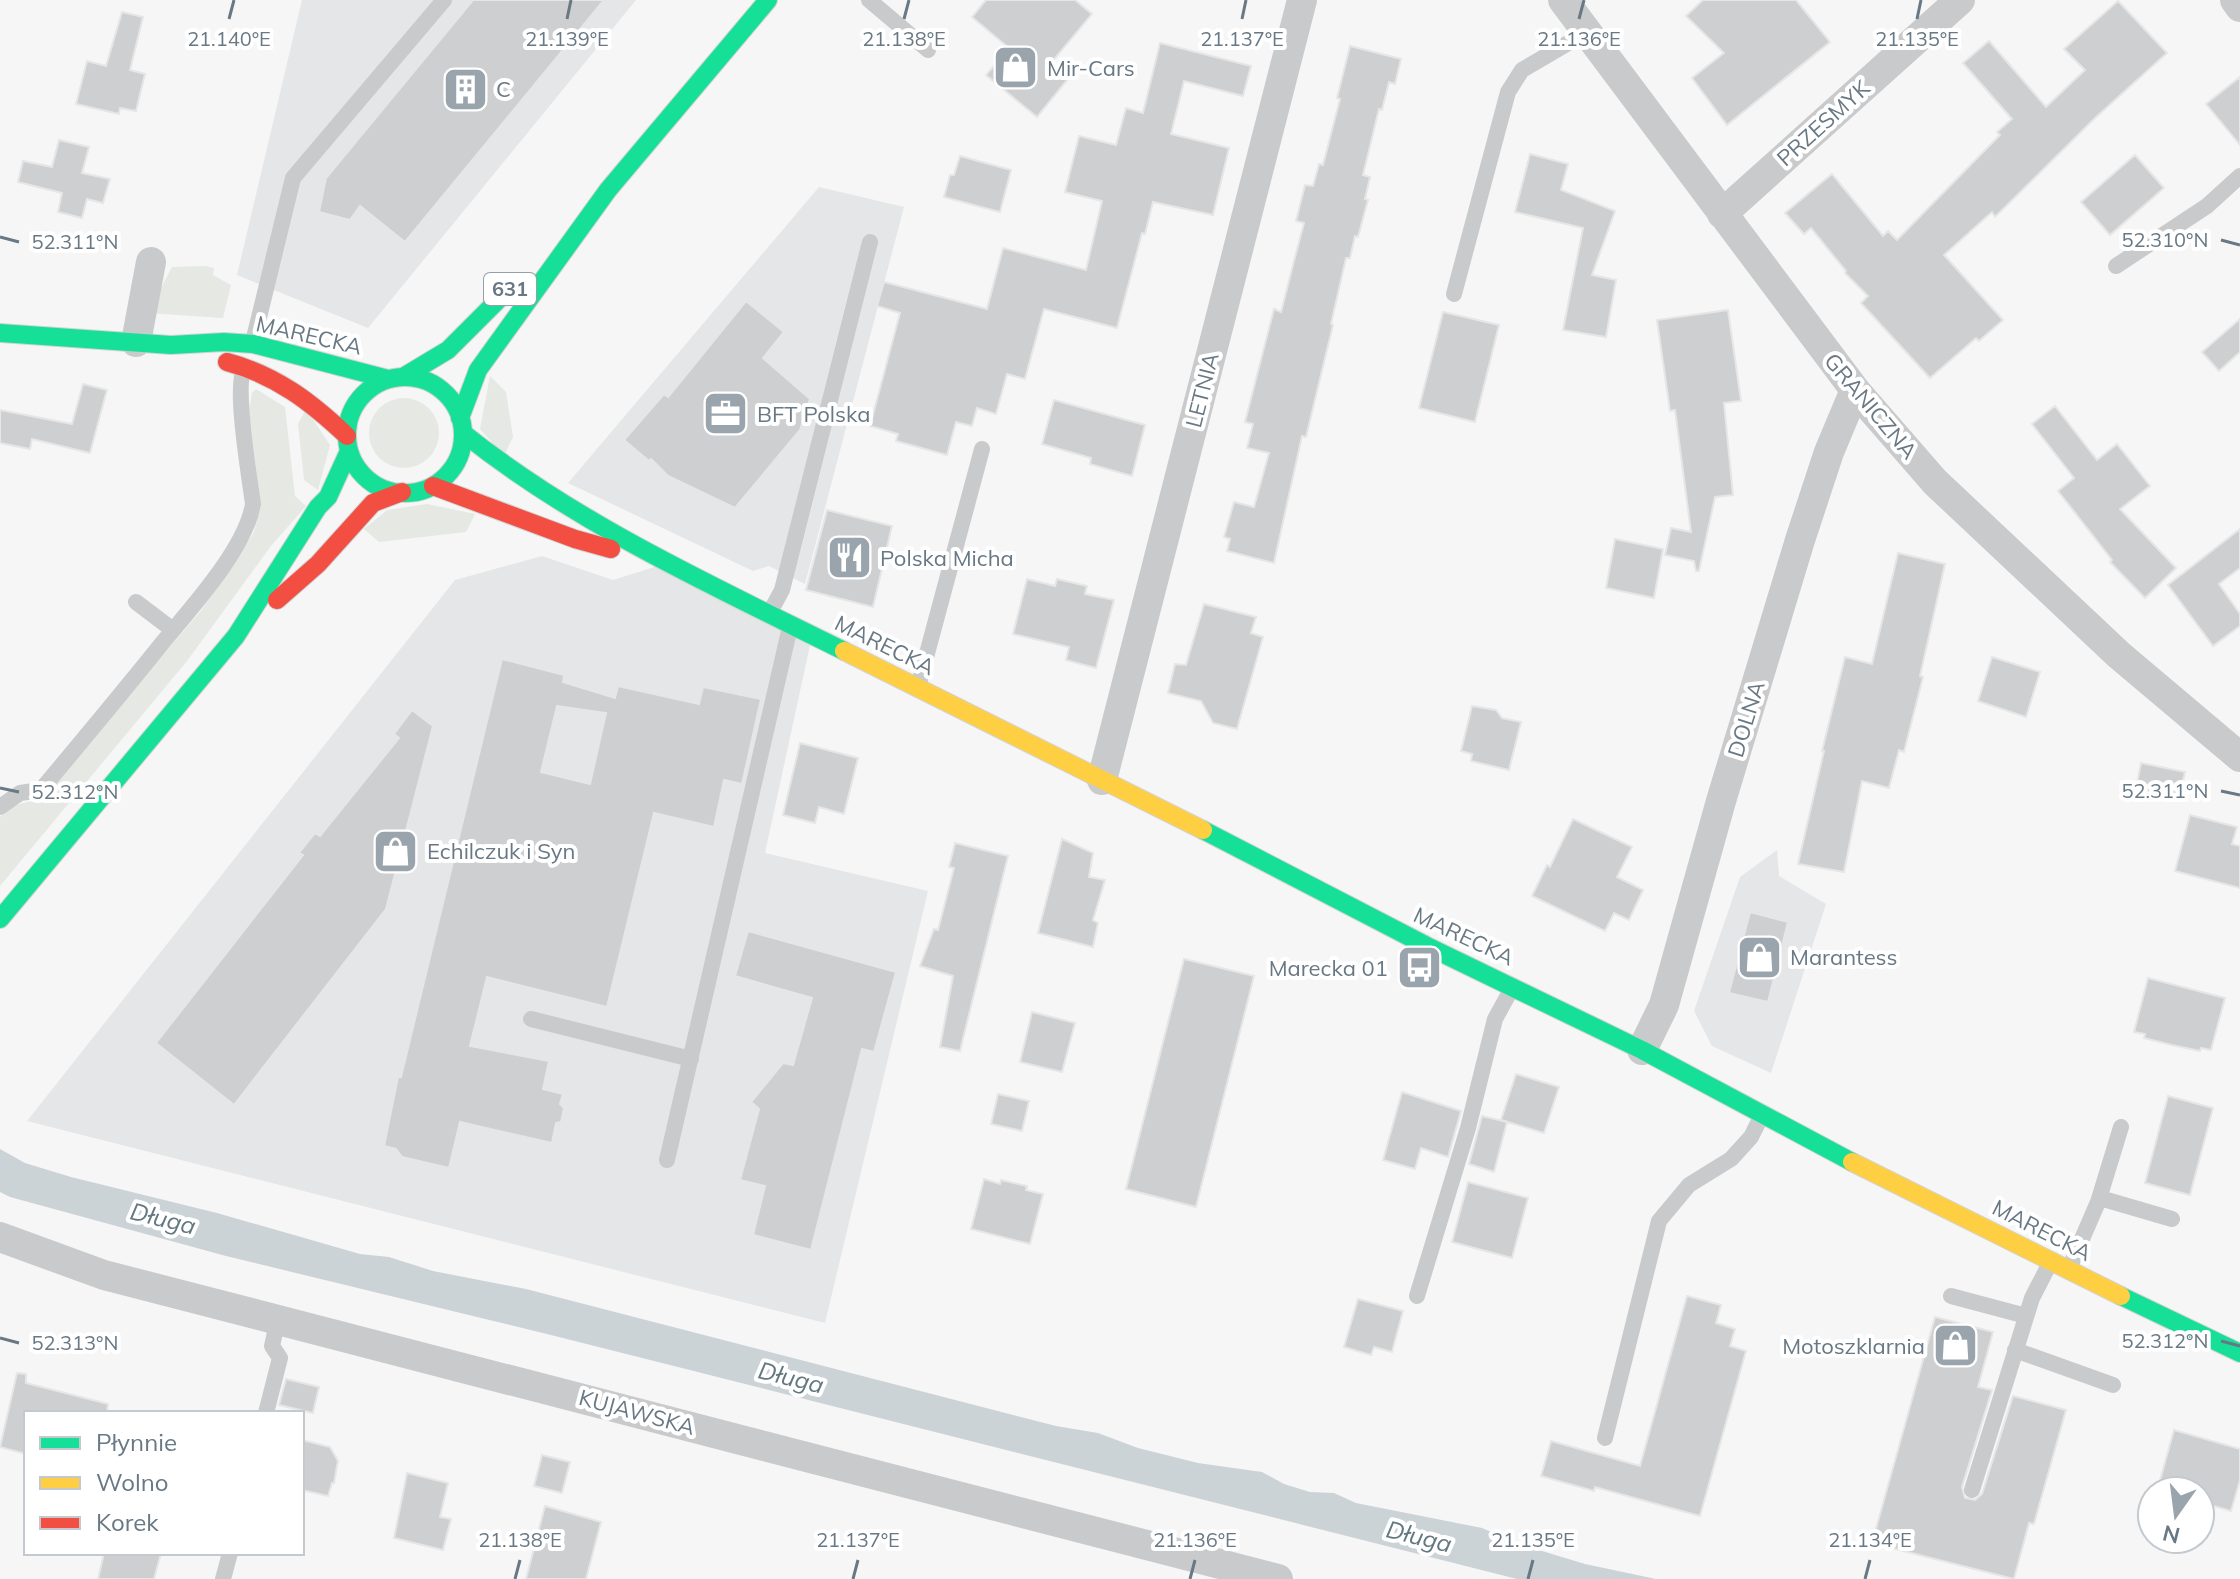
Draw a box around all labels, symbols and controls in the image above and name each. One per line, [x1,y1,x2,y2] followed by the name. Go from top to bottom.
[187,26,271,51] text: 21.140°E
[525,26,609,51] text: 21.139°E
[862,26,946,51] text: 21.138°E
[1200,26,1284,51] text: 21.137°E
[1537,26,1621,51] text: 21.136°E
[1875,26,1959,51] text: 21.135°E
[992,44,1040,92] shop icon: Mir-Cars
[1047,54,1135,82] place label: Mir-Cars
[441,65,489,113] building icon: C
[1771,73,1876,172] street label: PRZESMYK
[496,75,511,103] place label: C
[2122,227,2208,252] text: 52.310°N
[32,229,118,254] text: 52.311°N
[484,273,536,305] road number: 631
[253,309,365,361] street label: MARECKA
[1818,347,1924,465] street label: GRANICZNA
[1179,350,1225,430] street label: LETNIA
[702,390,750,438] office icon: BFT Polska
[757,400,870,428] place label: BFT Polska
[825,534,873,582] restaurant icon: Polska Micha
[880,544,1014,572] place label: Polska Micha
[830,609,940,681] street label: MARECKA
[1721,678,1771,760] street label: DOLNA
[2122,778,2208,803] text: 52.311°N
[32,779,118,804] text: 52.312°N
[372,827,420,875] shop icon: Echilczuk i Syn
[427,837,575,865] place label: Echilczuk i Syn
[1409,901,1519,971] street label: MARECKA
[1735,933,1783,981] shop icon: Marantess
[1790,943,1897,971] place label: Marantess
[1395,944,1443,992] bus stop icon: Marecka 01
[1269,954,1388,982] place label: Marecka 01
[1988,1193,2096,1267] street label: MARECKA
[127,1195,199,1241] water label: Długa
[1932,1322,1980,1370] shop icon: Motoszklarnia
[2122,1328,2208,1353] text: 52.312°N
[32,1330,118,1355] text: 52.313°N
[1782,1332,1925,1360] place label: Motoszklarnia
[755,1354,827,1400] water label: Długa
[576,1383,698,1441] street label: KUJAWSKA
[24,1411,304,1555] legend
[96,1427,177,1457] text: Płynnie
[96,1467,168,1497] text: Wolno
[2136,1475,2216,1555] north arrow
[96,1507,159,1537] text: Korek
[1383,1513,1455,1559] water label: Długa
[2160,1519,2183,1550] text: N
[478,1527,562,1552] text: 21.138°E
[816,1527,900,1552] text: 21.137°E
[1153,1527,1237,1552] text: 21.136°E
[1491,1527,1575,1552] text: 21.135°E
[1828,1527,1912,1552] text: 21.134°E

